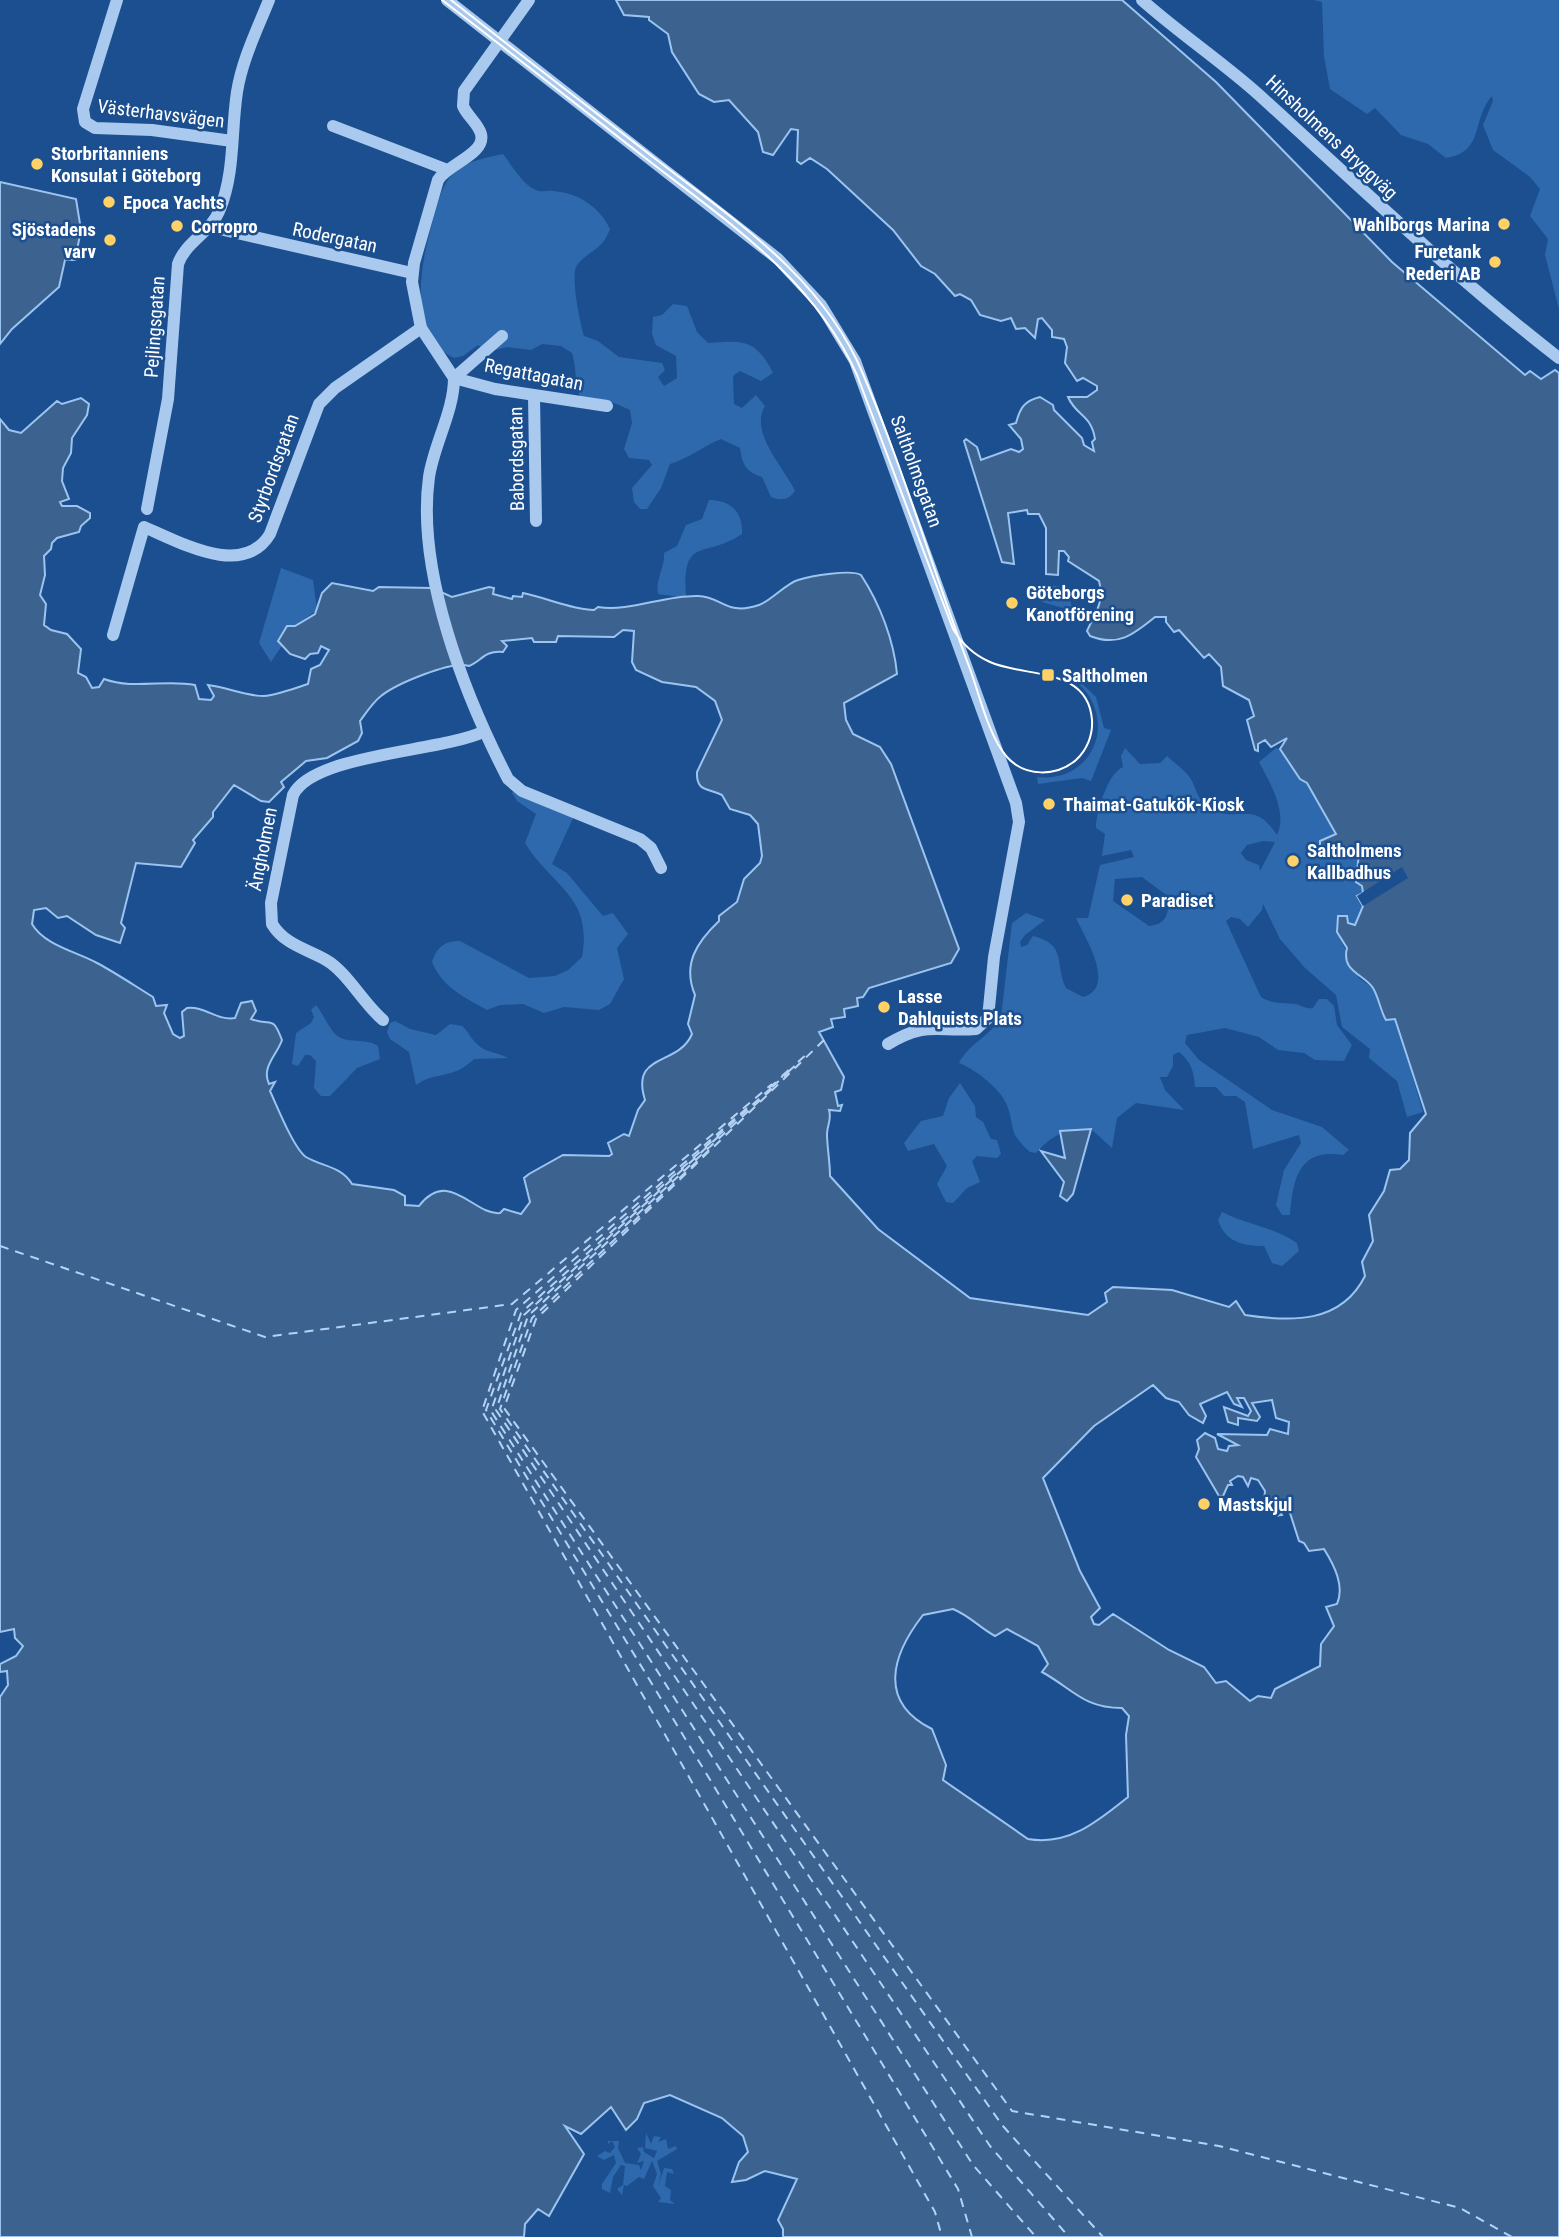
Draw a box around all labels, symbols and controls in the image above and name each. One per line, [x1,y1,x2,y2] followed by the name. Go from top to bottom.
[1261,70,1402,204] street label: Hinsholmens Bryggväg
[96,94,226,133] street label: Västerhavsvägen
[51,142,201,187] place label: Storbritanniens Konsulat i Göteborg
[29,156,45,172] marker: Storbritanniens Konsulat i Göteborg
[123,191,224,214] place label: Epoca Yachts
[101,194,117,210] marker: Epoca Yachts
[1353,213,1490,236] place label: Wahlborgs Marina
[191,215,258,238] place label: Corropro
[1496,216,1512,232] marker: Wahlborgs Marina
[290,217,379,258] street label: Rodergatan
[12,218,96,263] place label: Sjöstadens varv
[169,218,185,234] marker: Corropro
[102,232,118,248] marker: Sjöstadens varv
[1405,240,1482,285] place label: Furetank Rederi AB
[1487,254,1503,270] marker: Furetank Rederi AB
[139,275,170,379] street label: Pejlingsgatan
[483,354,585,395] street label: Regattagatan
[504,407,529,511] street label: Babordsgatan
[243,411,304,526] street label: Styrbordsgatan
[886,412,947,530] street label: Saltholmsgatan
[1026,581,1134,626] place label: Göteborgs Kanotförening
[1004,595,1020,611] marker: Göteborgs Kanotförening
[1062,664,1148,687] place label: Saltholmen
[1040,667,1056,683] marker: Saltholmen
[1063,793,1245,816] place label: Thaimat-Gatukök-Kiosk
[1041,796,1057,812] marker: Thaimat-Gatukök-Kiosk
[243,805,282,893] street label: Ängholmen
[1307,839,1402,884] place label: Saltholmens Kallbadhus
[1285,853,1301,869] marker: Saltholmens Kallbadhus
[1141,889,1214,912] place label: Paradiset
[1119,892,1135,908] marker: Paradiset
[898,985,1022,1030] place label: Lasse Dahlquists Plats
[876,999,892,1015] marker: Lasse Dahlquists Plats
[1218,1493,1292,1516] place label: Mastskjul
[1196,1496,1212,1512] marker: Mastskjul

